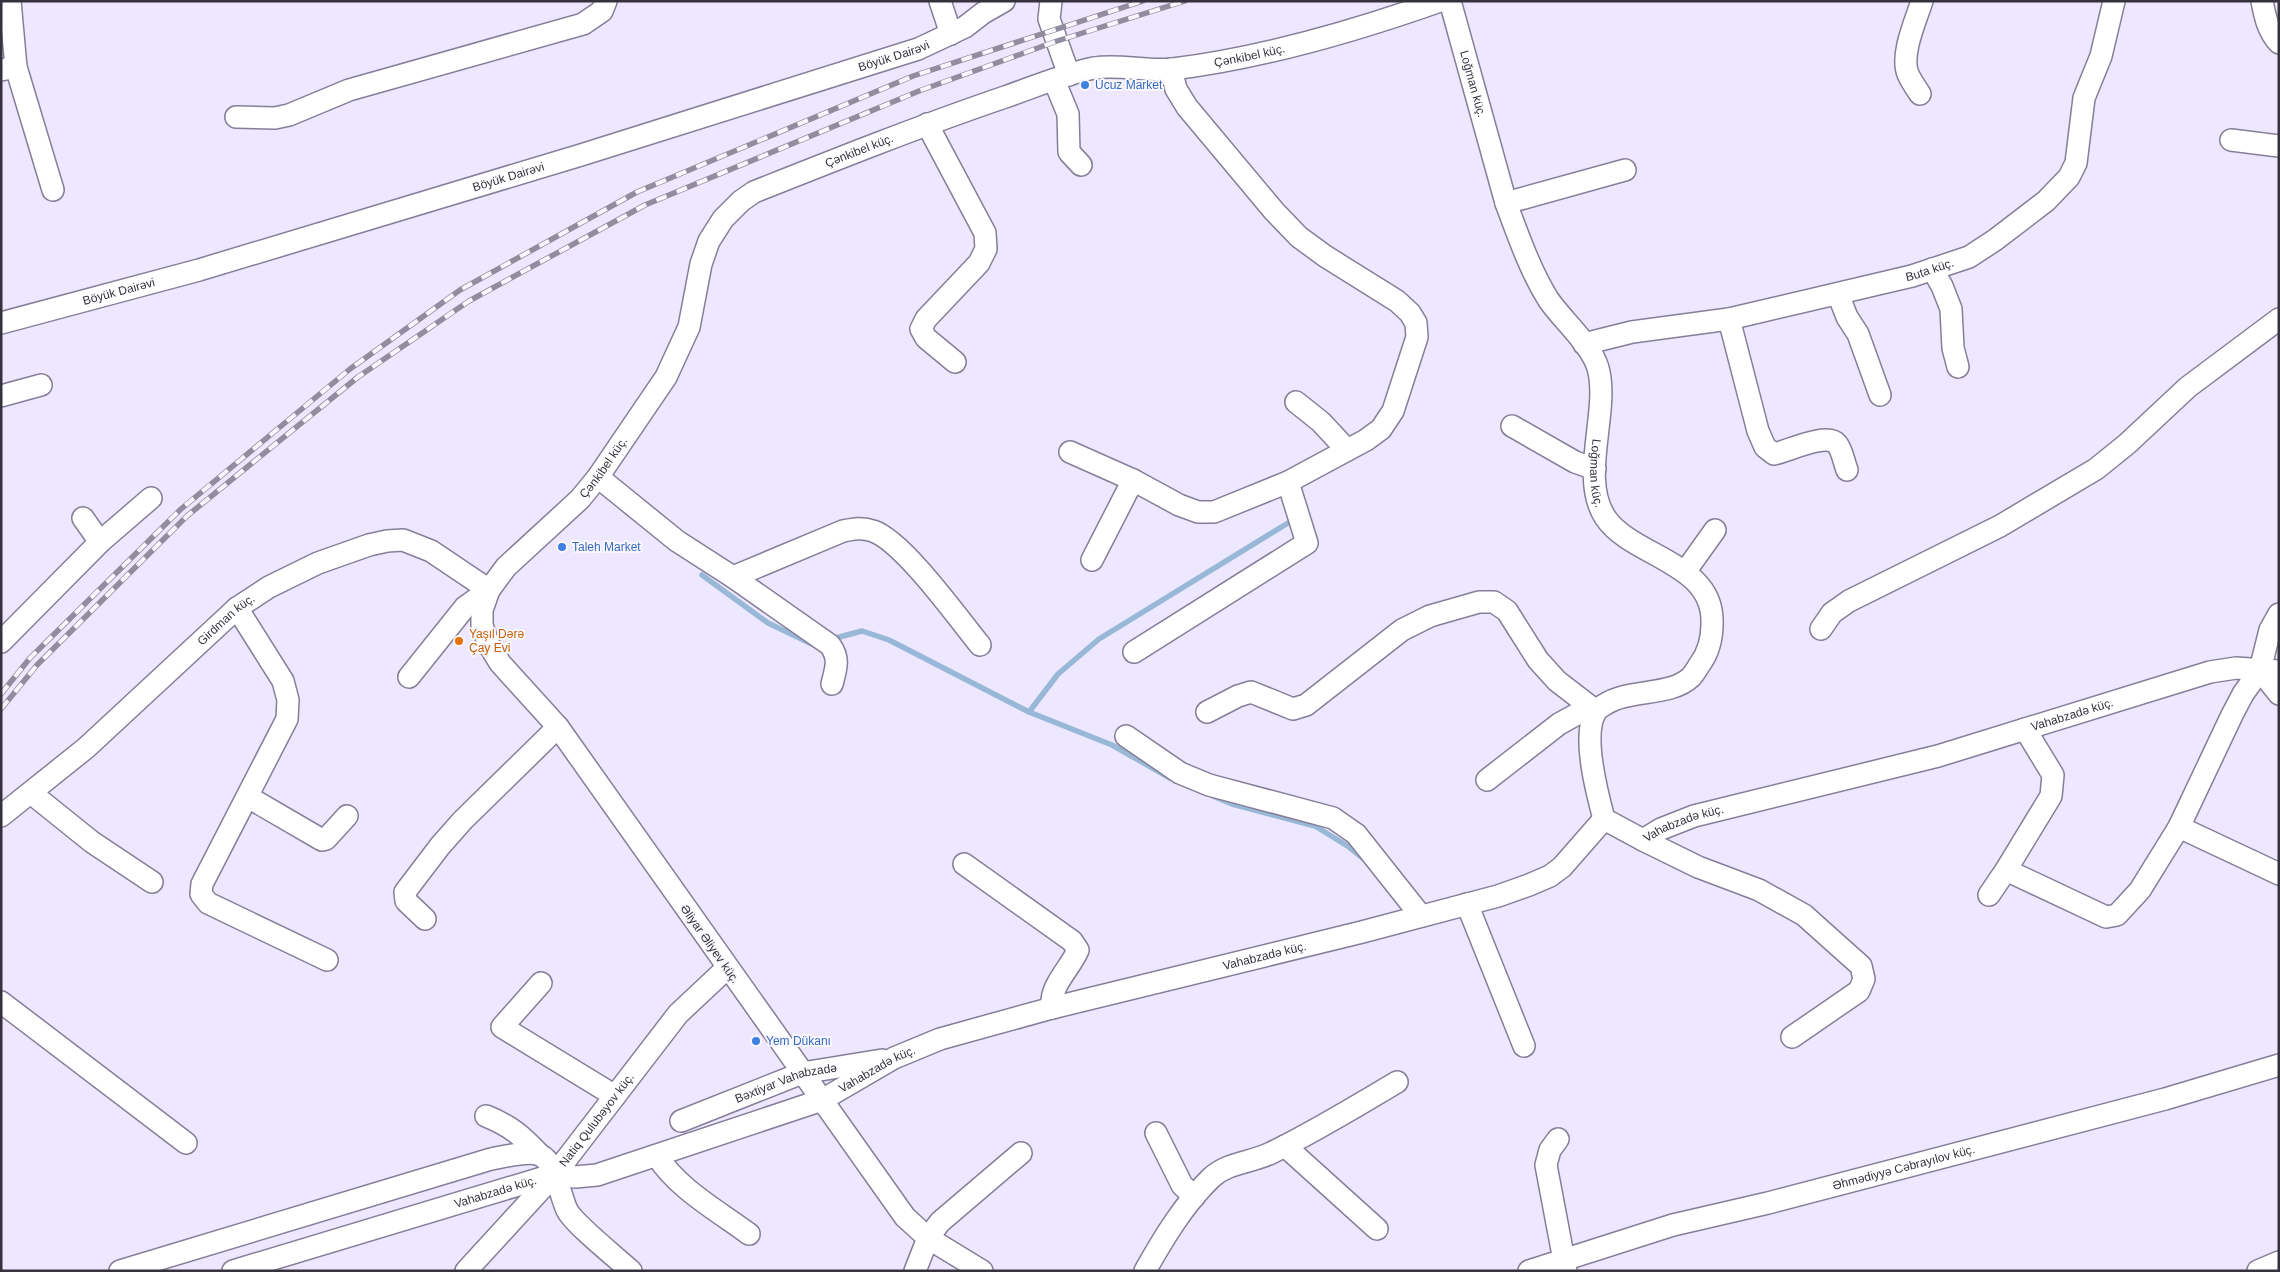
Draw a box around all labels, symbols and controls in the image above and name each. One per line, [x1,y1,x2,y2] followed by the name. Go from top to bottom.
[857,38,932,74] street label: Böyük Dairəvi
[1213,41,1286,70] street label: Çənkibel küç.
[1457,49,1489,119] street label: Loğman küç.
[1095,78,1163,92] place label: Ucuz Market
[1079,79,1091,91] marker: Ucuz Market
[823,131,895,170] street label: Çənkibel küç.
[471,159,546,194] street label: Böyük Dairəvi
[1904,256,1956,284] street label: Buta küç.
[81,275,156,308] street label: Böyük Dairəvi
[577,434,630,501] street label: Çənkibel küç.
[1587,438,1606,509] street label: Loğman küç.
[572,540,641,554] place label: Taleh Market
[556,541,568,553] marker: Taleh Market
[194,591,258,648] street label: Girdman küç.
[469,627,524,655] place label: Yaşıl Dərə Çay Evi
[453,635,465,647] marker: Yaşıl Dərə Çay Evi
[2029,695,2115,734] street label: Vahabzadə küç.
[1641,802,1725,845] street label: Vahabzadə küç.
[678,902,742,986] street label: Əliyar Əliyev küç.
[1221,939,1308,973] street label: Vahabzadə küç.
[766,1034,831,1048] place label: Yem Dükanı
[750,1035,762,1047] marker: Yem Dükanı
[836,1043,917,1096] street label: Vahabzadə küç.
[733,1060,838,1106] street label: Bəxtiyar Vahabzadə
[556,1070,637,1169] street label: Natiq Qulubəyov küç.
[1831,1142,1976,1193] street label: Əhmədiyyə Cəbrayılov küç.
[452,1173,538,1211] street label: Vahabzadə küç.

